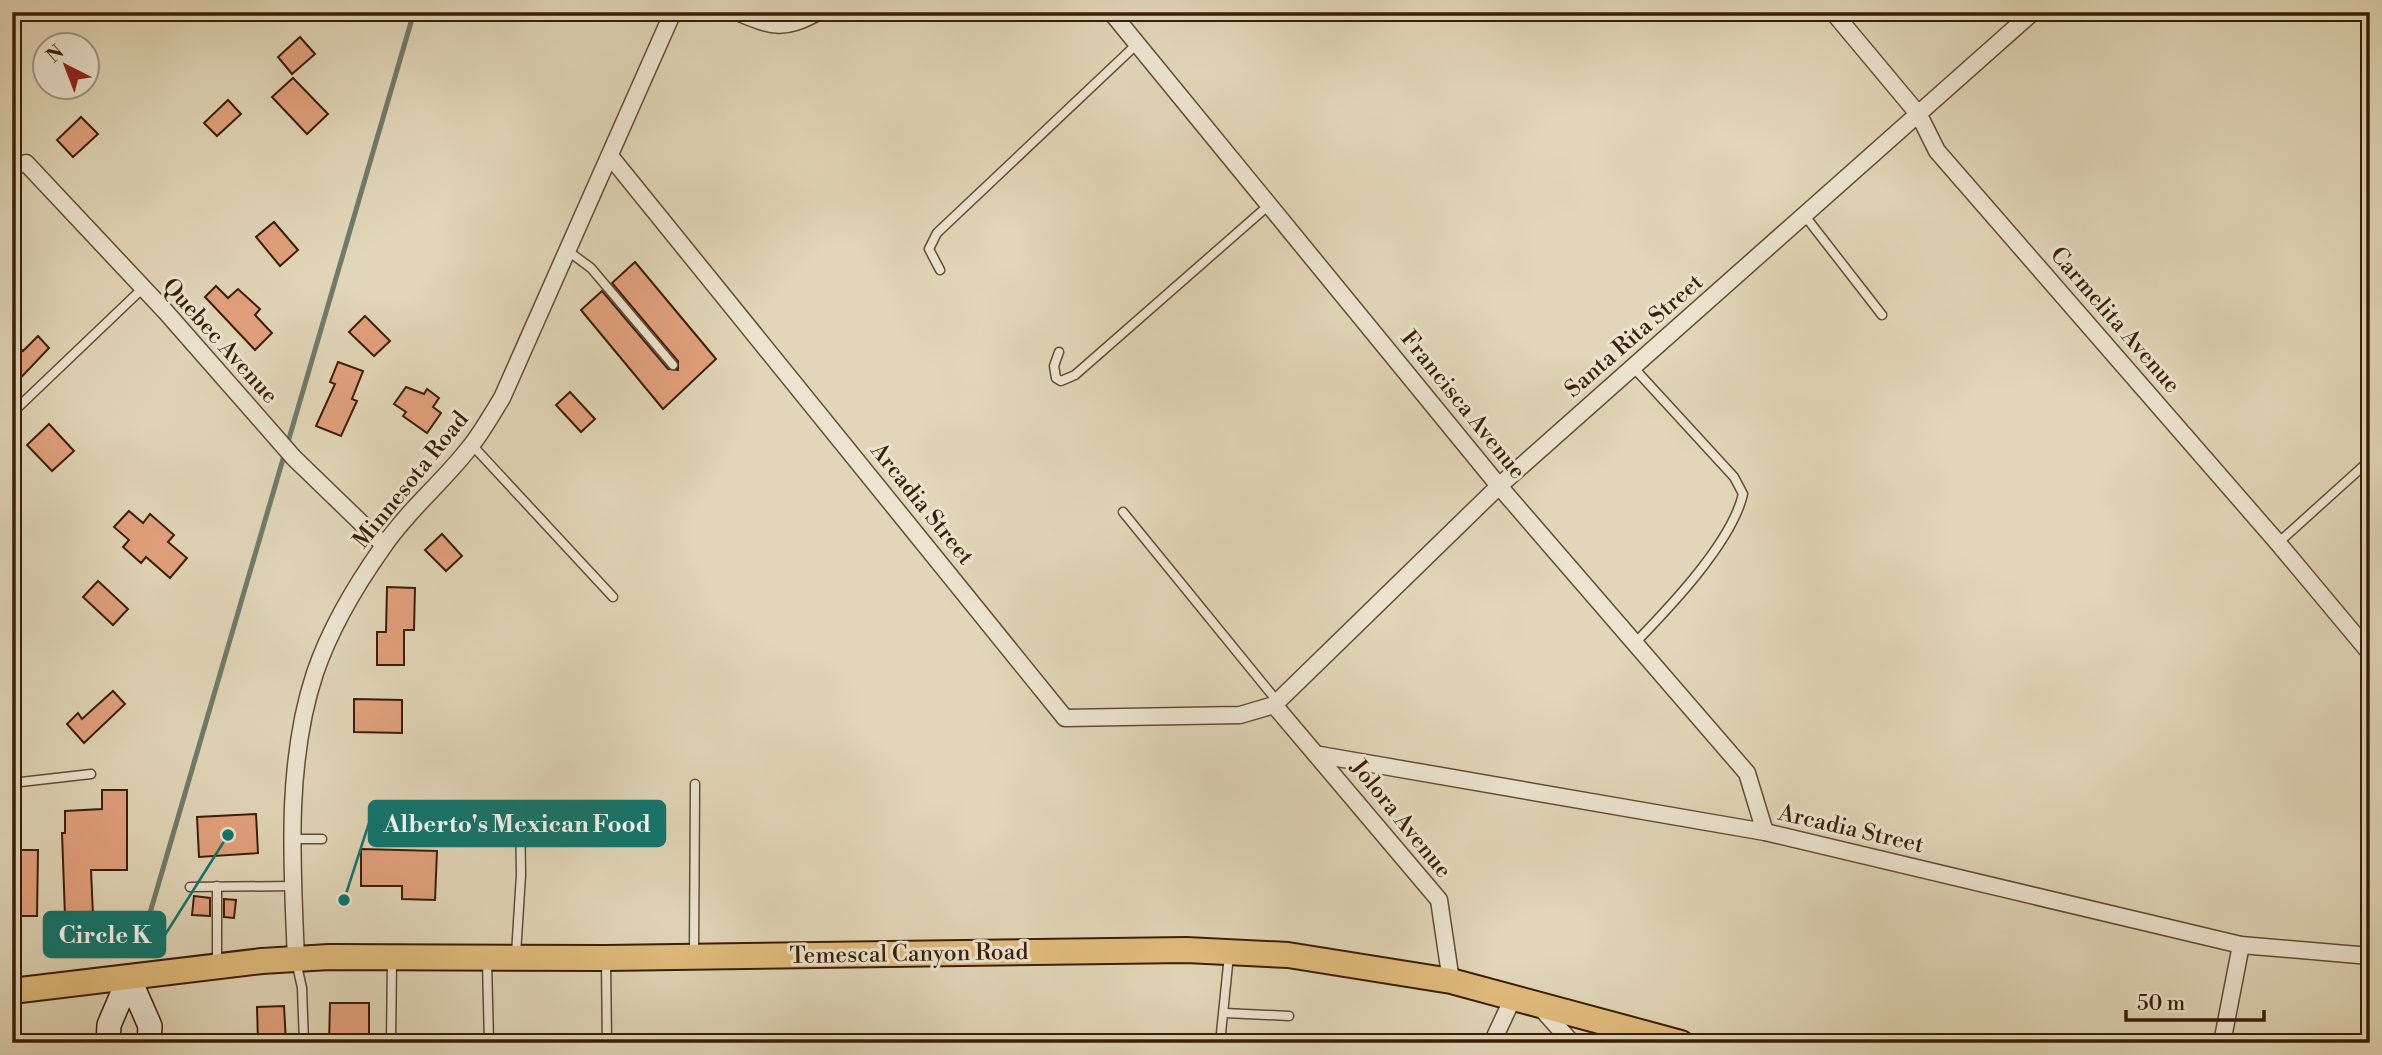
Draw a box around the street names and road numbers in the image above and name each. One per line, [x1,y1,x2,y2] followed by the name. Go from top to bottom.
[2044,241,2186,399] street label: Carmelita Avenue
[1559,268,1709,404] street label: Santa Rita Street
[156,272,284,410] street label: Quebec Avenue
[1394,325,1532,485] street label: Francisca Avenue
[347,406,475,554] street label: Minnesota Road
[864,437,980,570] street label: Arcadia Street
[1344,753,1457,884] street label: Jolora Avenue
[1775,798,1926,859] street label: Arcadia Street
[789,938,1029,970] street label: Temescal Canyon Road

